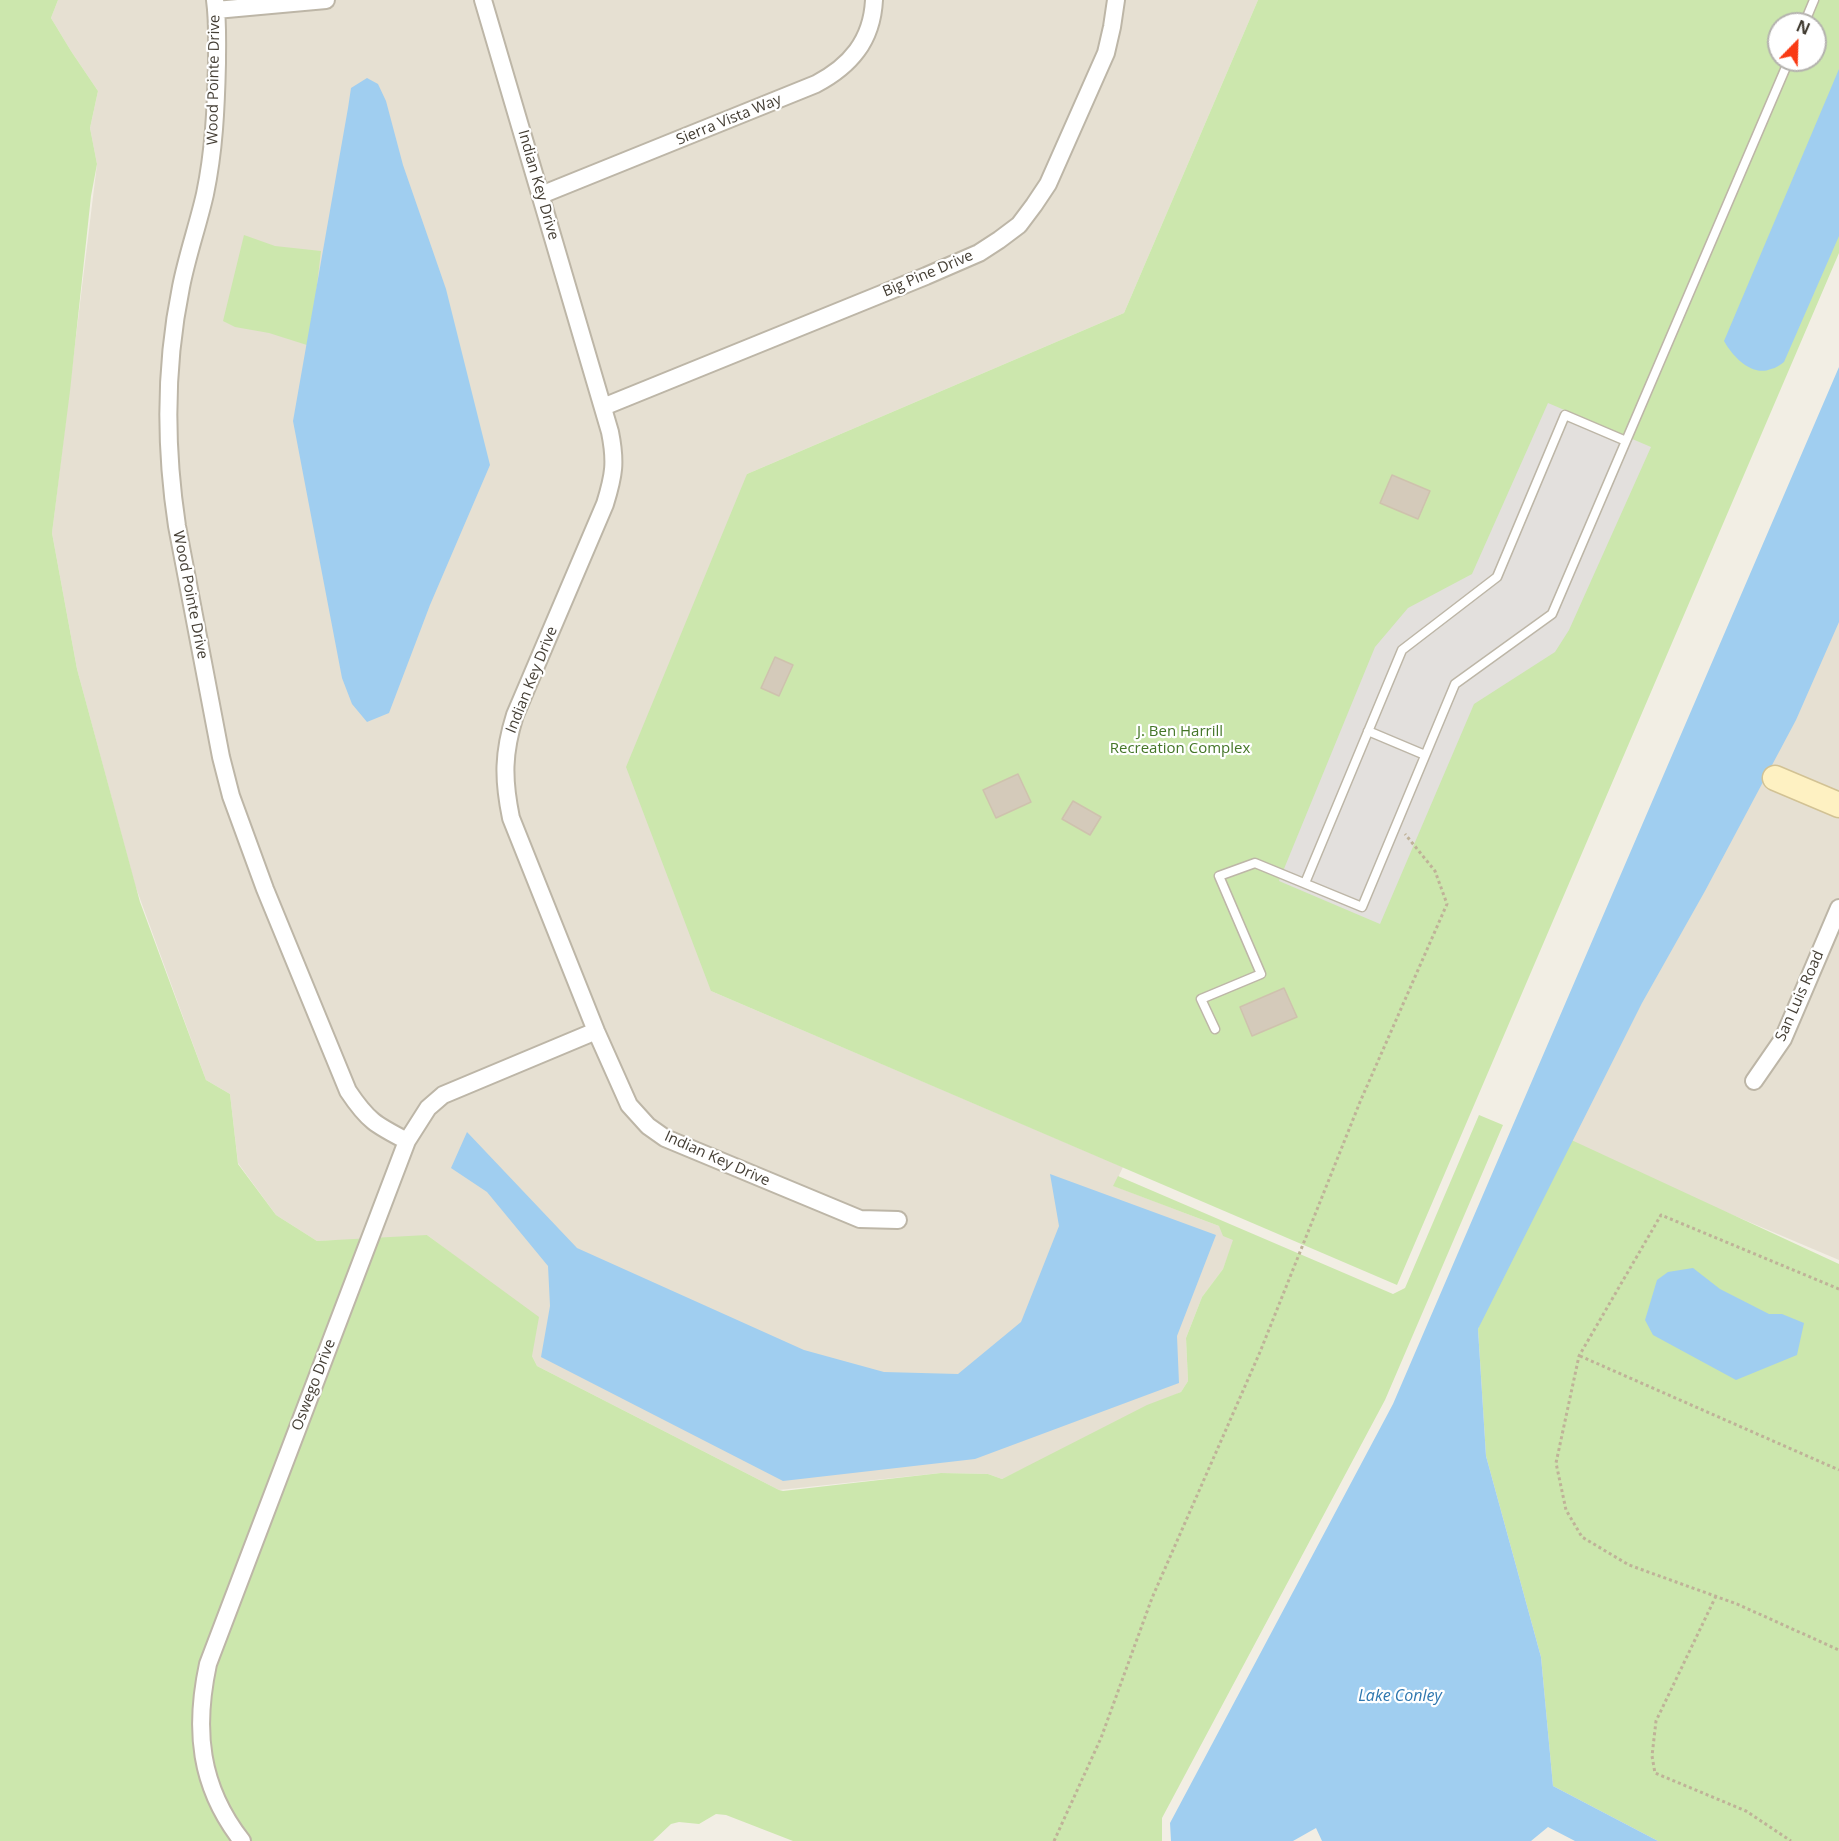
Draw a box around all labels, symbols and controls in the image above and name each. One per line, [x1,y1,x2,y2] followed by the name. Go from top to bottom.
[1767,12,1827,72] north arrow
[204,15,224,145] street label: Wood Pointe Drive
[1793,15,1814,40] text: N
[674,91,784,149] street label: Sierra Vista Way
[514,128,562,242] street label: Indian Key Drive
[880,247,976,301] street label: Big Pine Drive
[169,529,211,661] street label: Wood Pointe Drive
[502,624,562,736] street label: Indian Key Drive
[1110,723,1250,758] park label: J. Ben Harrill Recreation Complex
[1772,948,1828,1044] street label: San Luis Road
[661,1128,773,1190] street label: Indian Key Drive
[288,1337,340,1433] street label: Oswego Drive
[1358,1686,1442,1706] water label: Lake Conley

